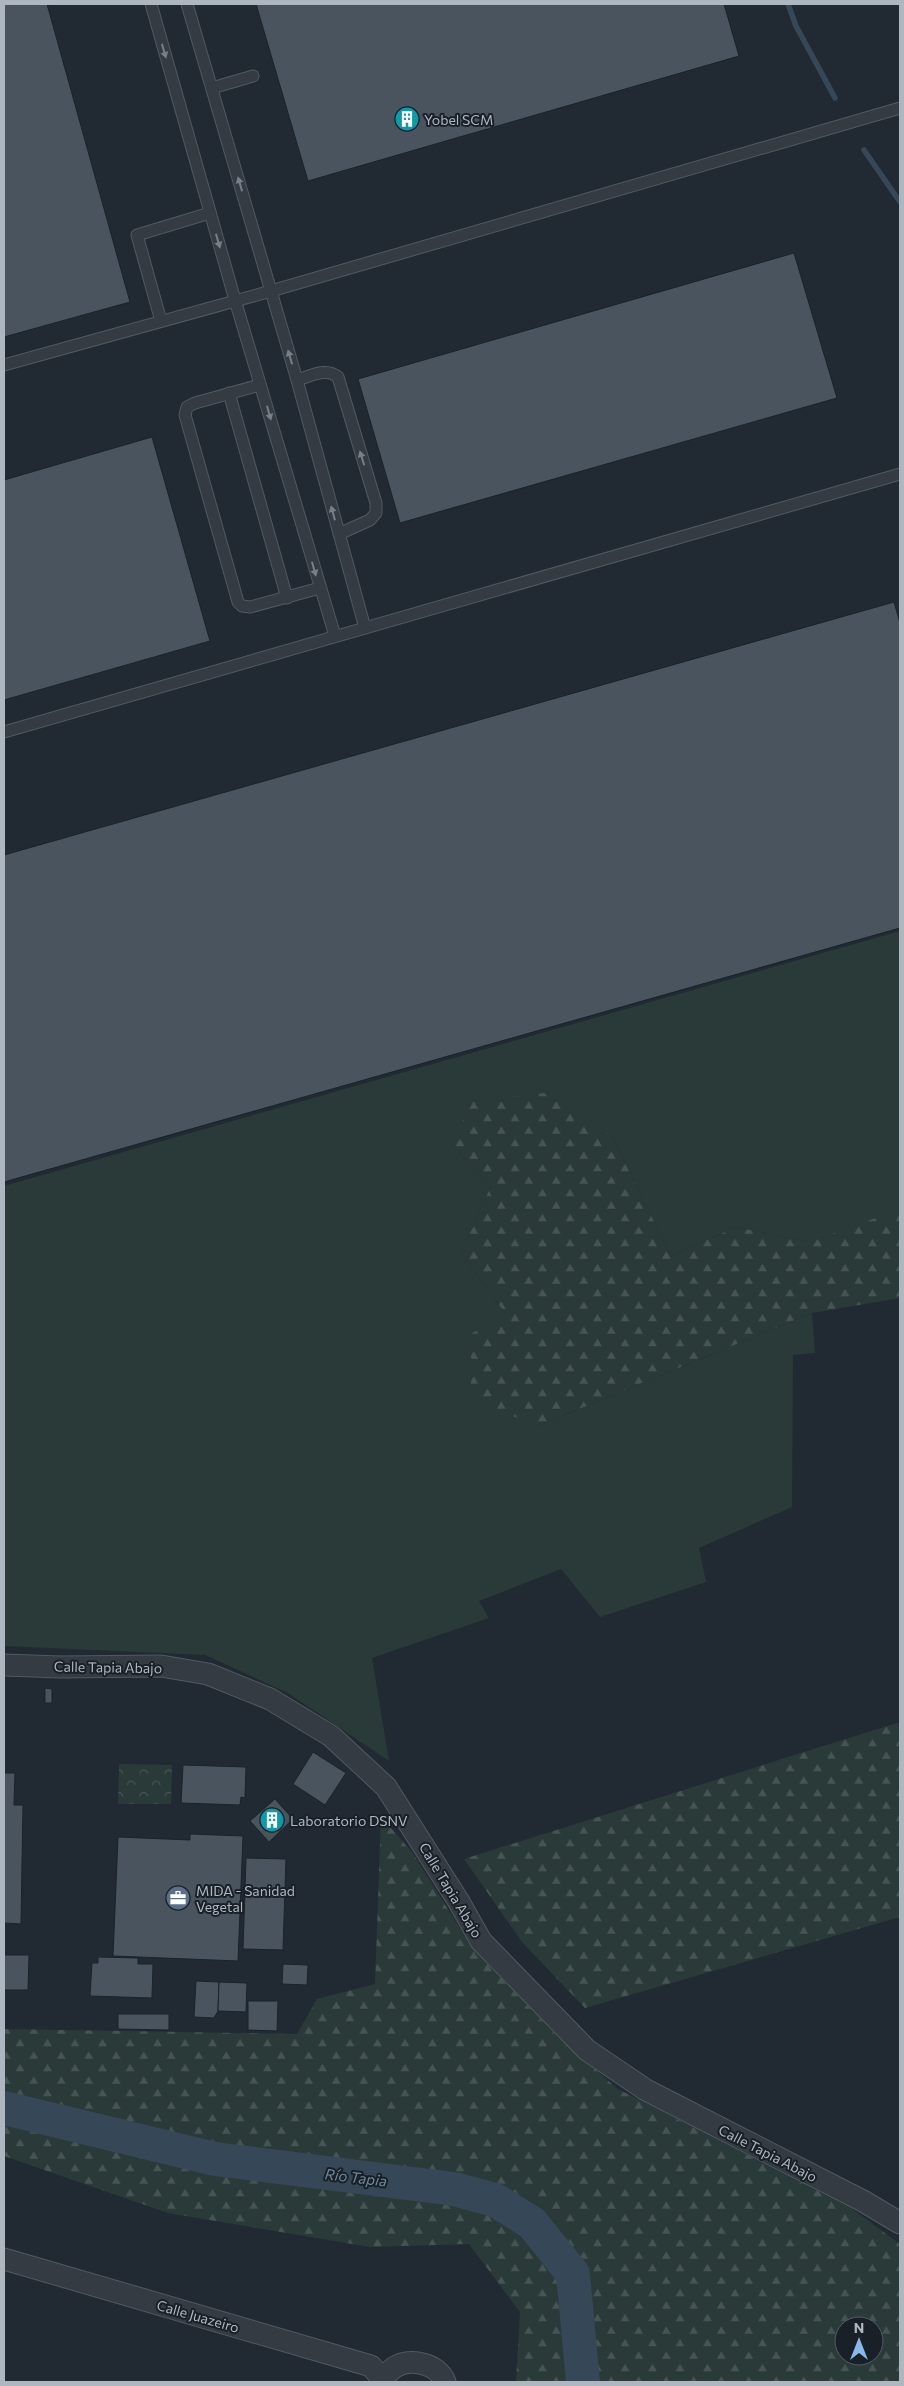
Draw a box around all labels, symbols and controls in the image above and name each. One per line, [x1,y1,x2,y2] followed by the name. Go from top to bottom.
[161,43,169,58] one-way arrow
[394,106,420,132] building icon: Yobel SCM
[424,111,493,128] place label: Yobel SCM
[236,176,244,191] one-way arrow
[214,233,222,248] one-way arrow
[286,349,294,364] one-way arrow
[265,406,273,421] one-way arrow
[358,450,366,465] one-way arrow
[329,506,337,521] one-way arrow
[311,562,319,577] one-way arrow
[54,1658,162,1676] street label: Calle Tapia Abajo
[259,1807,285,1833] building icon: Laboratorio DSNV
[290,1812,408,1829] place label: Laboratorio DSNV
[416,1839,486,1941] street label: Calle Tapia Abajo
[196,1882,295,1915] place label: MIDA - Sanidad Vegetal
[165,1885,191,1911] office icon: MIDA - Sanidad Vegetal
[716,2121,820,2185] street label: Calle Tapia Abajo
[324,2164,388,2190] water label: Río Tapia
[155,2296,241,2336] street label: Calle Juazeiro
[834,2316,884,2366] north arrow
[854,2319,864,2336] text: N

